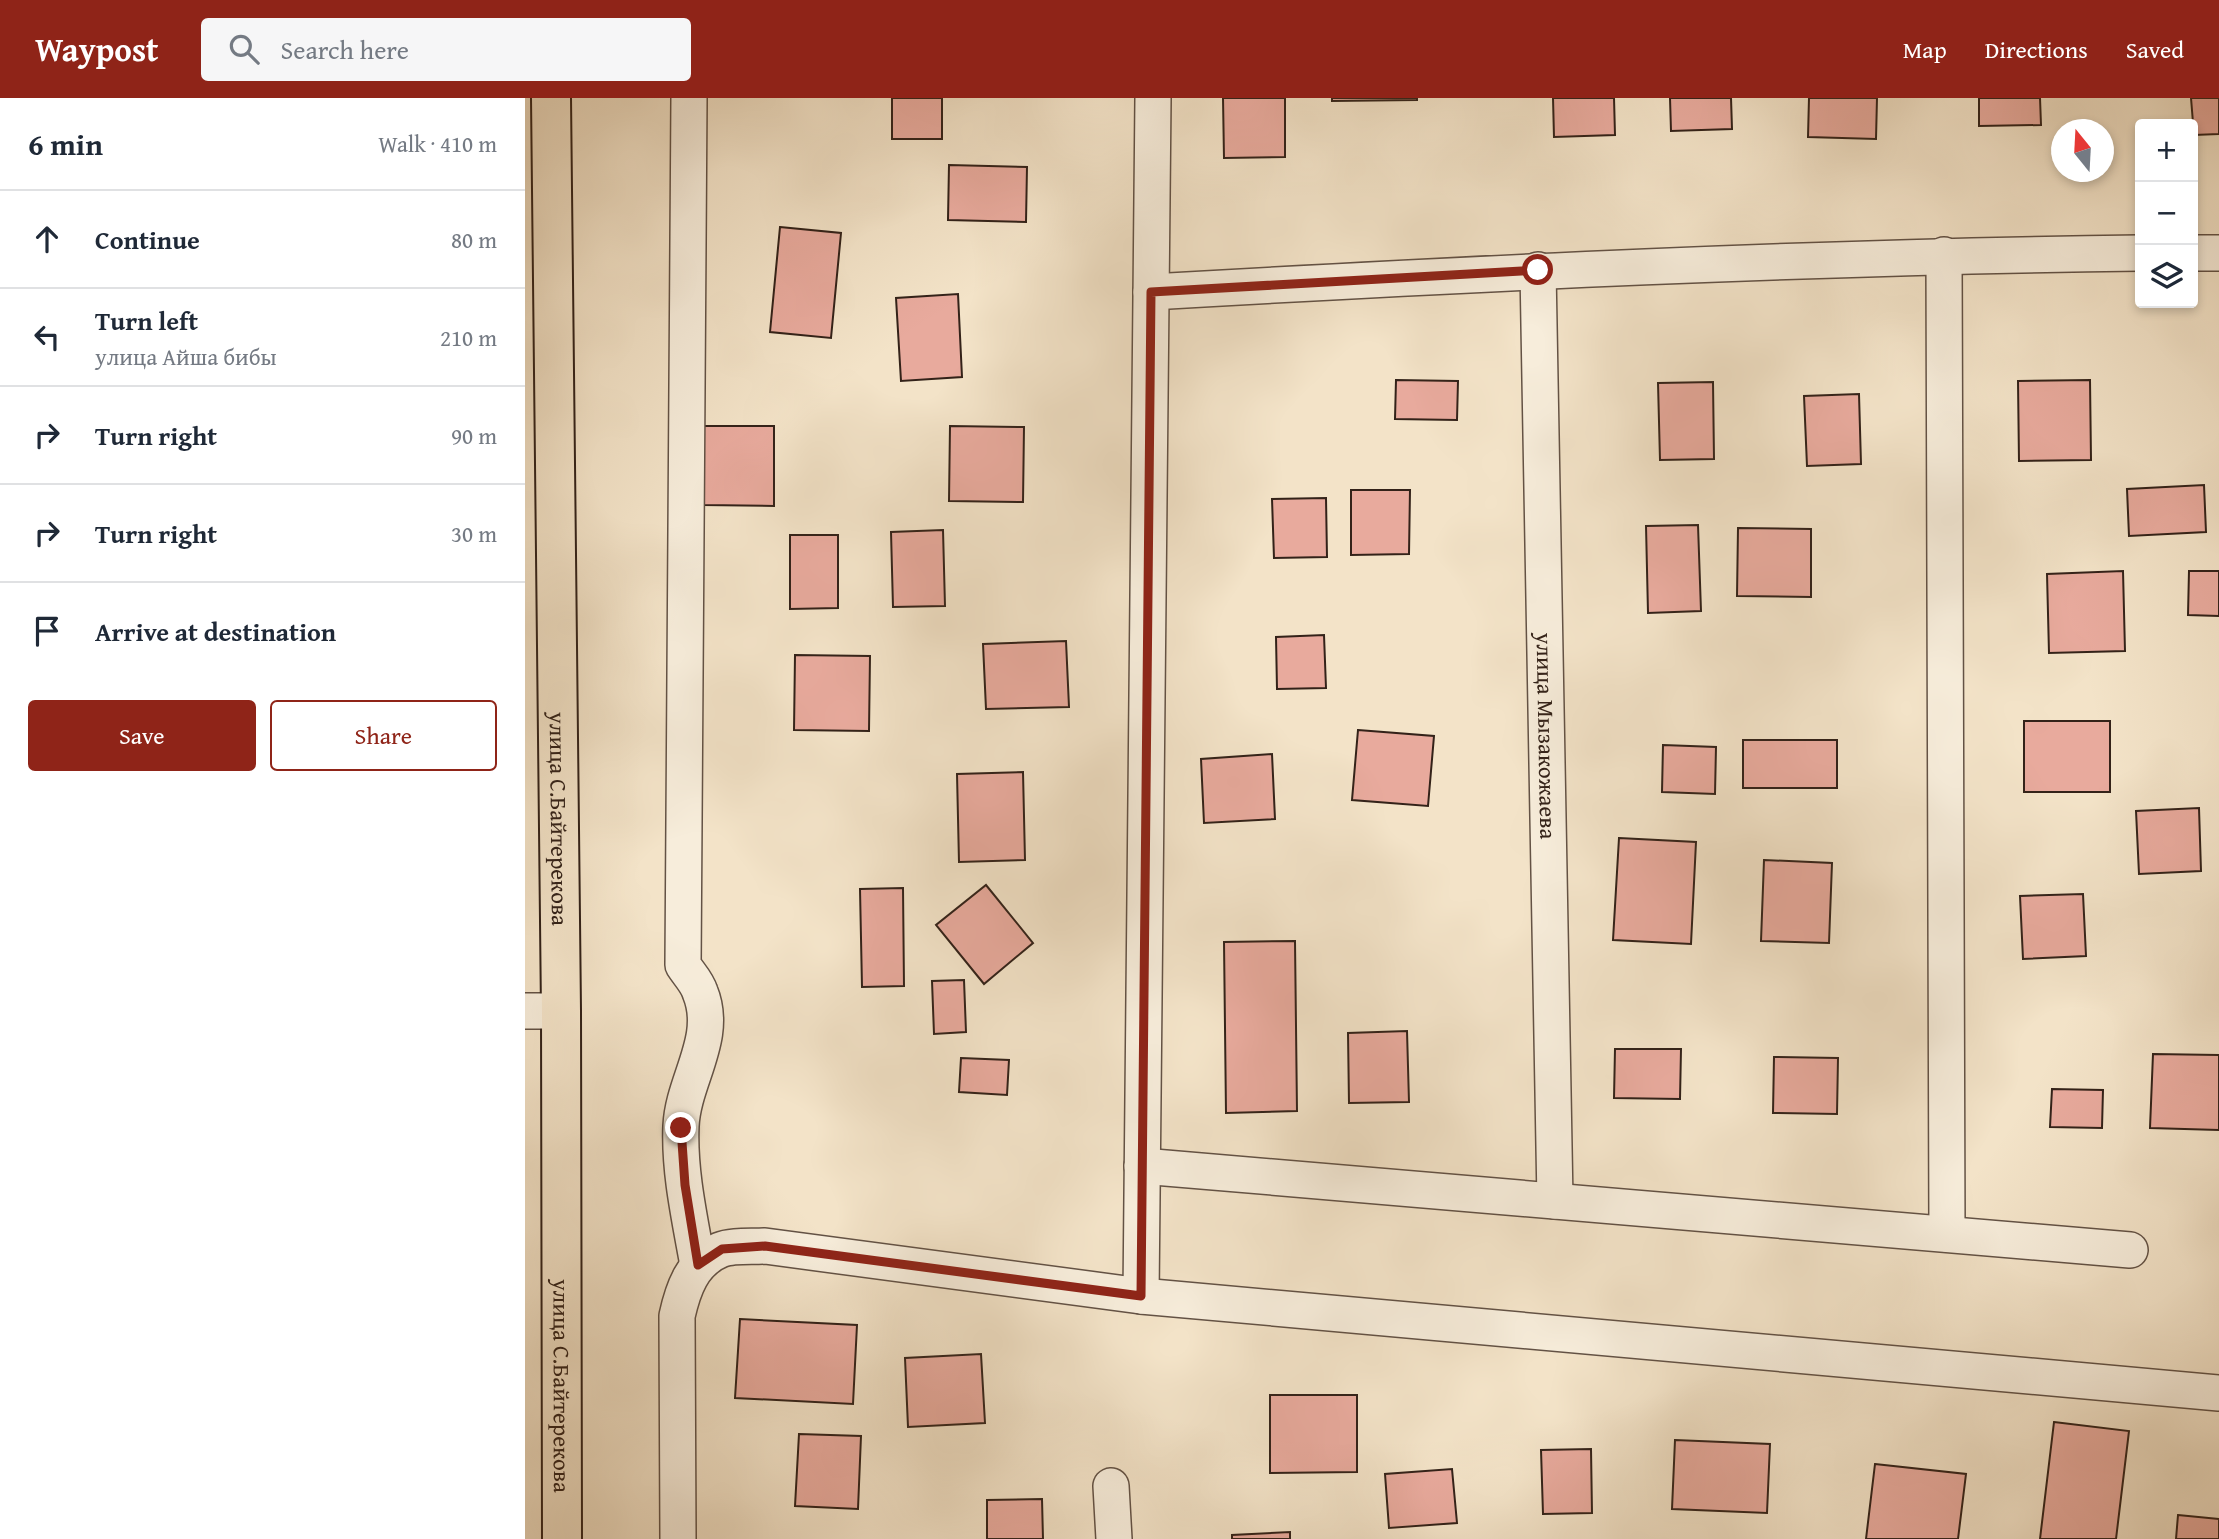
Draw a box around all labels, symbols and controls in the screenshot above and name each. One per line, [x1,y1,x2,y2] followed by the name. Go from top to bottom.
[201,18,691,81] search box
[35,25,159,73] text: Waypost
[225,30,263,68] icon: search
[281,30,409,69] text: Search here
[1903,32,1947,67] text: Map
[1985,32,2088,67] text: Directions
[2126,32,2184,67] text: Saved
[2051,119,2114,182] north arrow
[2135,119,2198,308] map controls
[2135,119,2198,182] button: +
[28,122,103,166] text: 6 min
[378,127,497,160] text: Walk · 410 m
[2135,182,2198,245] button: −
[28,220,66,258] icon: ahead
[95,220,200,259] text: Continue
[451,223,497,256] text: 80 m
[2135,245,2198,308] button: layers
[1522,254,1553,285] route start
[95,301,198,340] text: Turn left
[28,318,66,356] icon: left
[440,321,497,354] text: 210 m
[95,340,277,373] text: улица Айша бибы
[28,416,66,454] icon: right
[95,416,217,455] text: Turn right
[451,419,497,452] text: 90 m
[28,514,66,552] icon: right
[95,514,217,553] text: Turn right
[451,517,497,550] text: 30 m
[28,612,66,650] icon: arrive
[95,612,336,651] text: Arrive at destination
[1529,631,1565,840] street label: улица Мызакожаева
[28,700,256,771] button: Save
[270,700,497,771] button: Share
[542,711,577,926] street label: улица С.Байтерекова
[665,1112,696,1143] route end
[546,1278,579,1493] street label: улица С.Байтерекова

